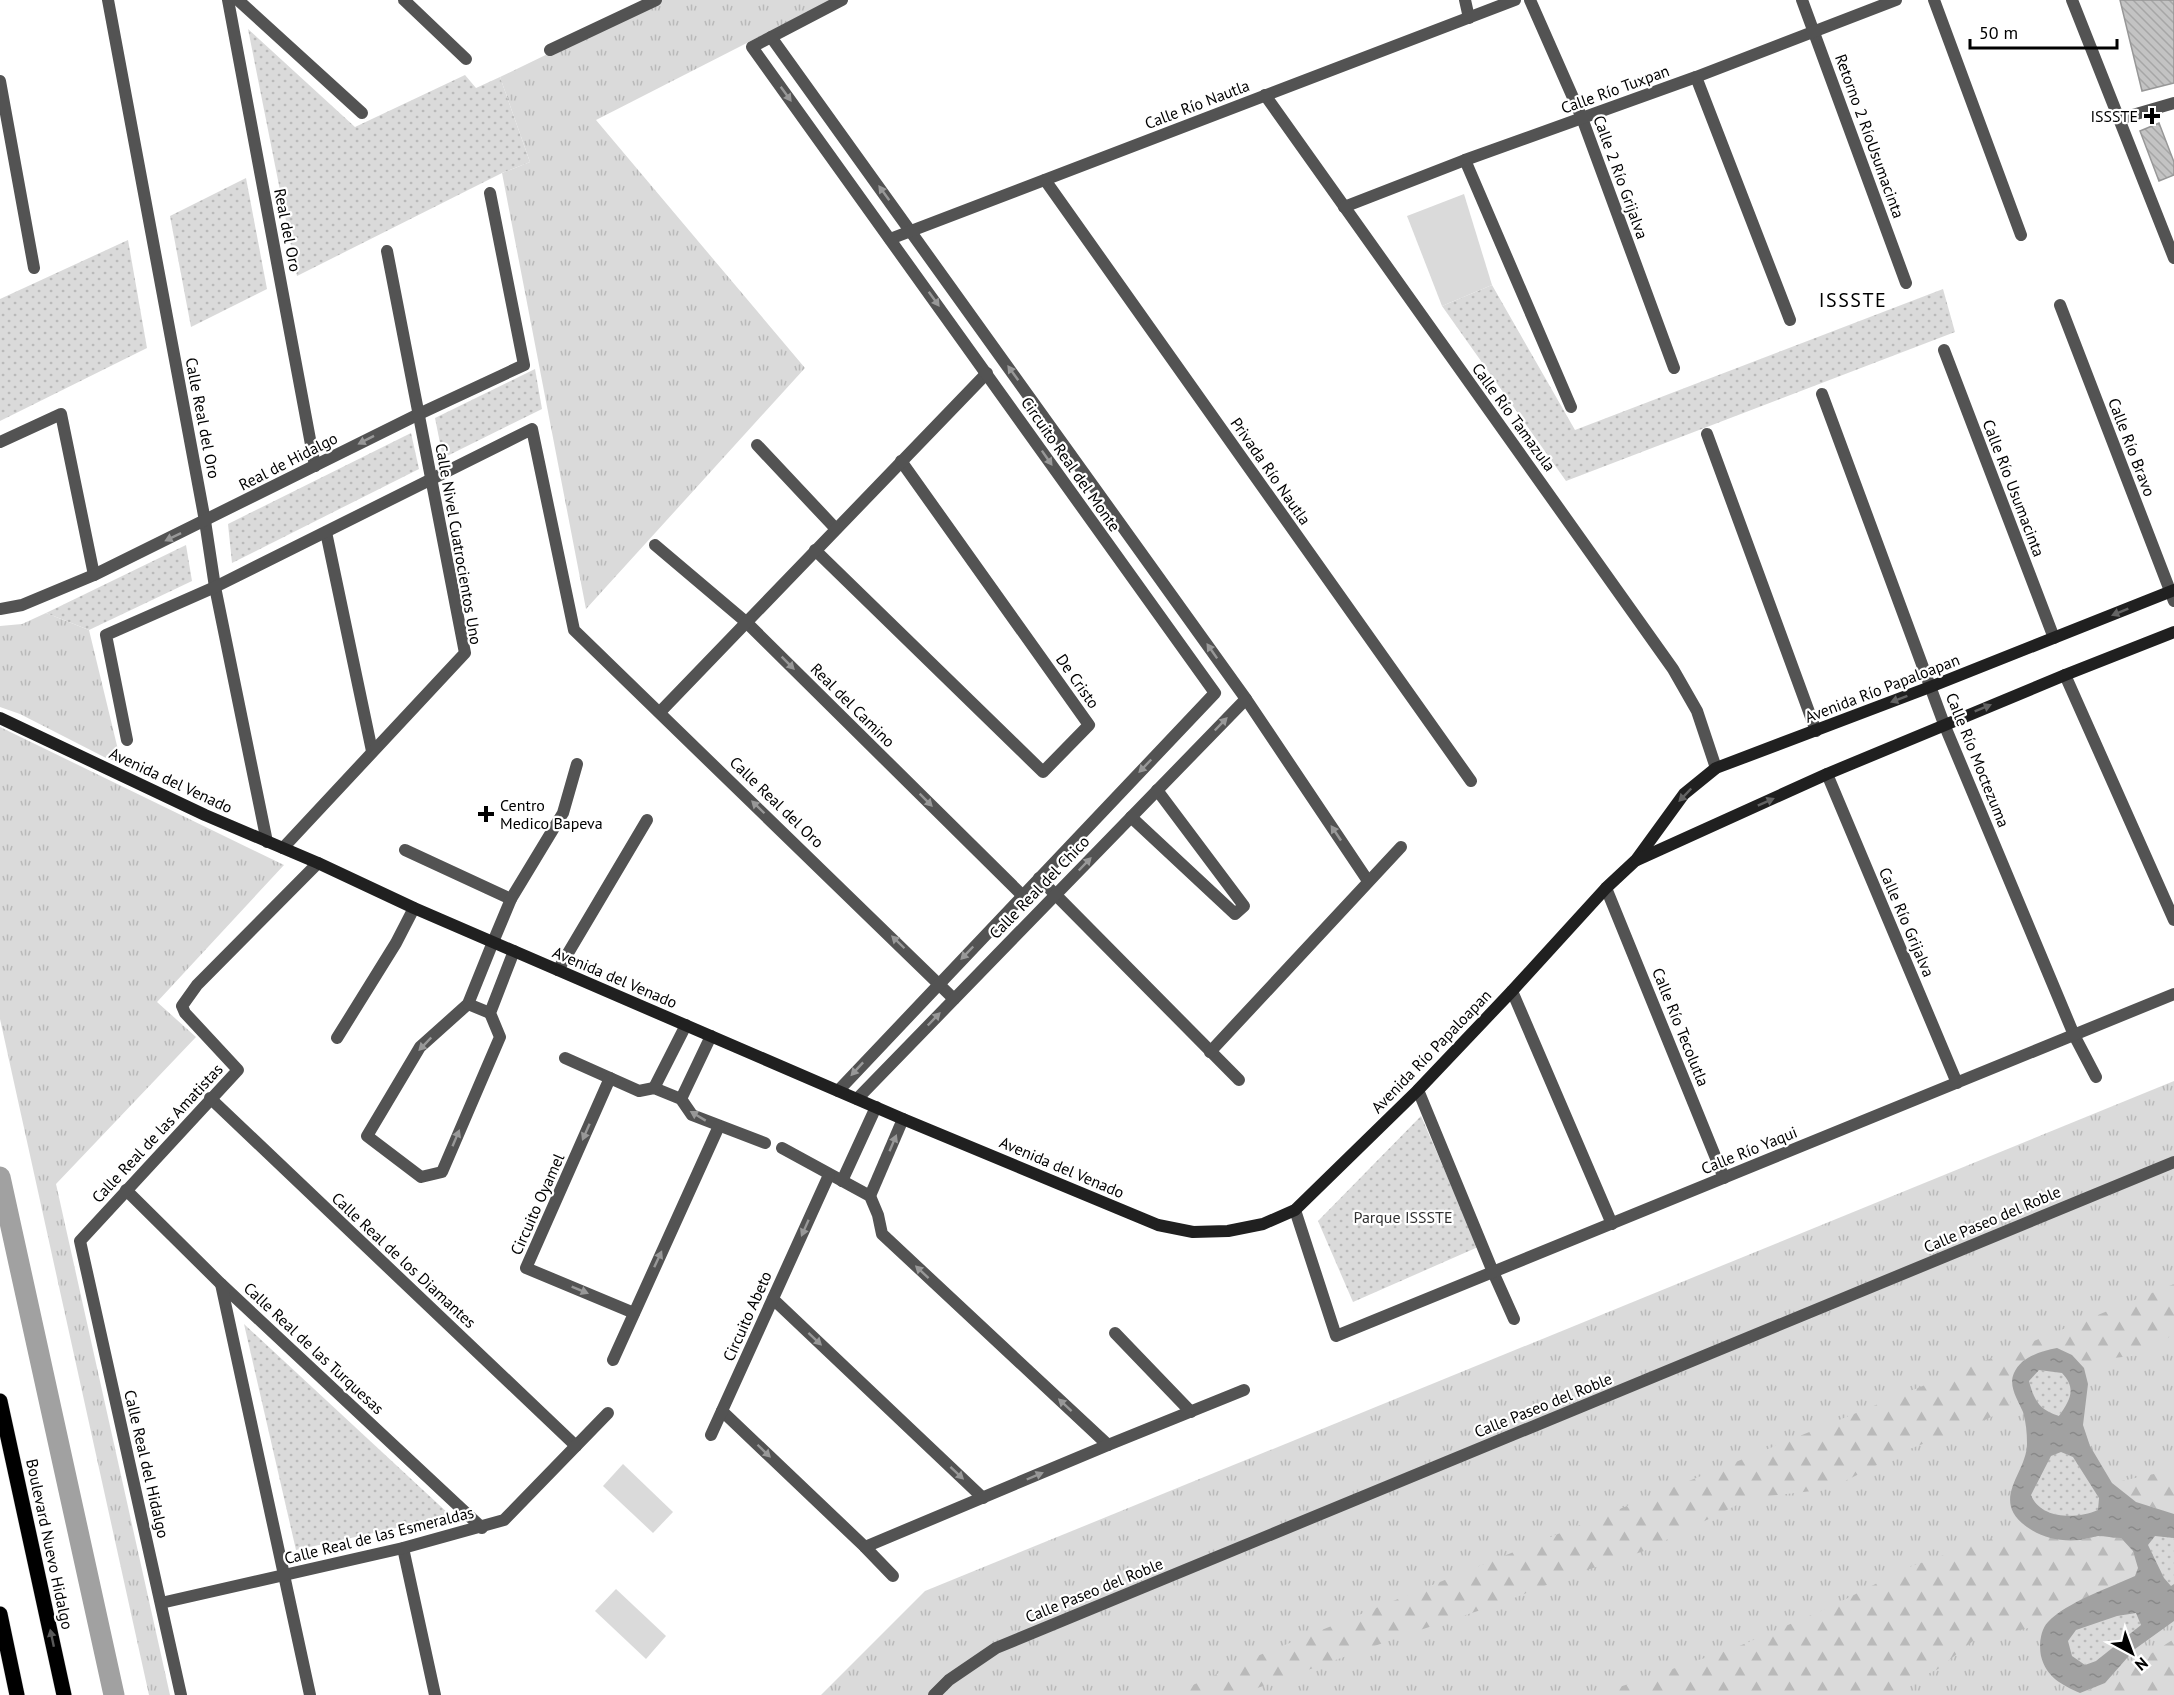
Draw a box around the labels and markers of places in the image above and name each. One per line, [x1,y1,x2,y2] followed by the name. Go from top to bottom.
[2090,106,2138,126] place label: ISSSTE
[2143,107,2161,125] marker: ISSSTE
[500,795,603,833] place label: Centro Medico Bapeva
[477,805,495,823] marker: Centro Medico Bapeva

